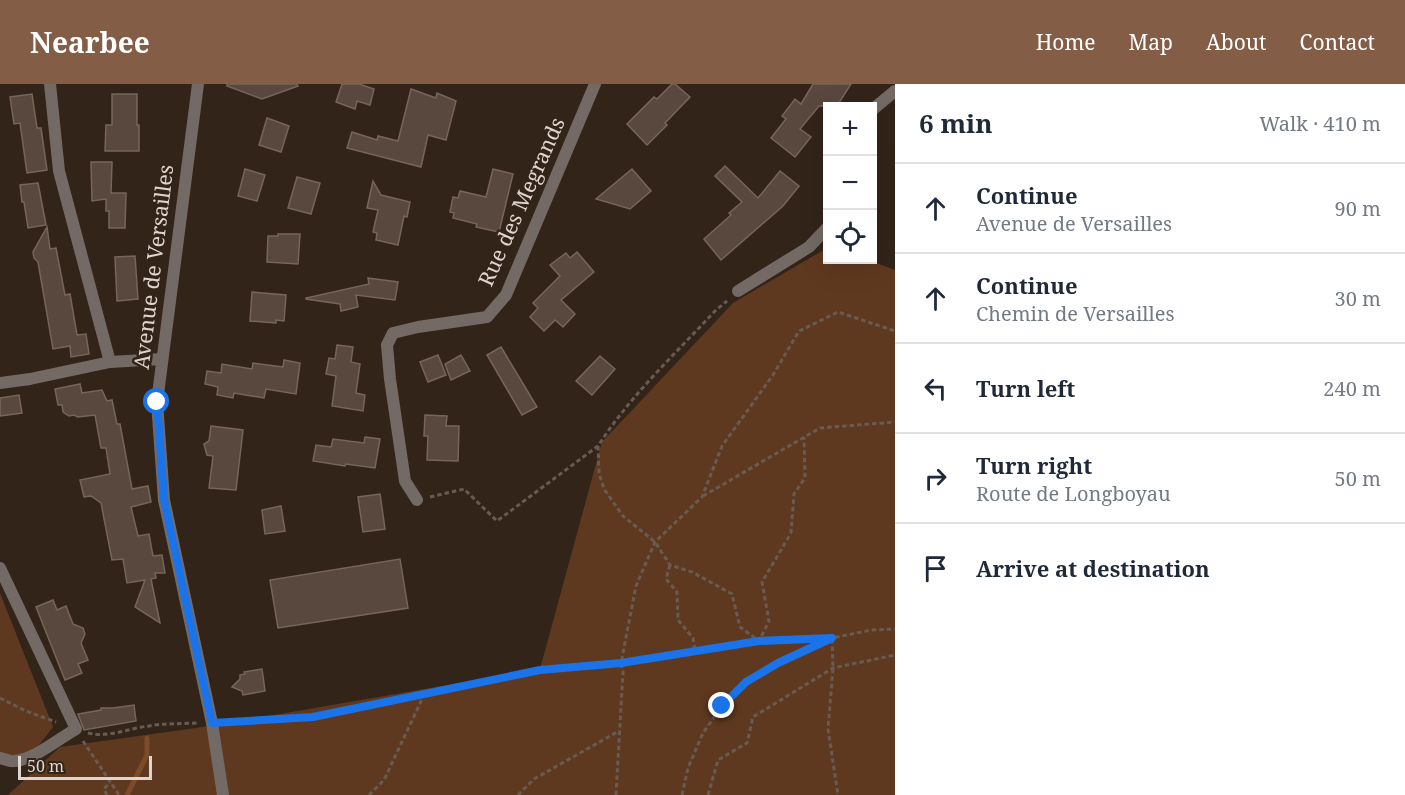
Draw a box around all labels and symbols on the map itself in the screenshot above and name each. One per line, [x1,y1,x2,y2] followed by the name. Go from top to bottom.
[471,113,571,291] street label: Rue des Megrands
[127,163,179,371] street label: Avenue de Versailles
[143,388,169,414] route start
[708,692,734,718] route end
[18,753,152,780] scale bar

